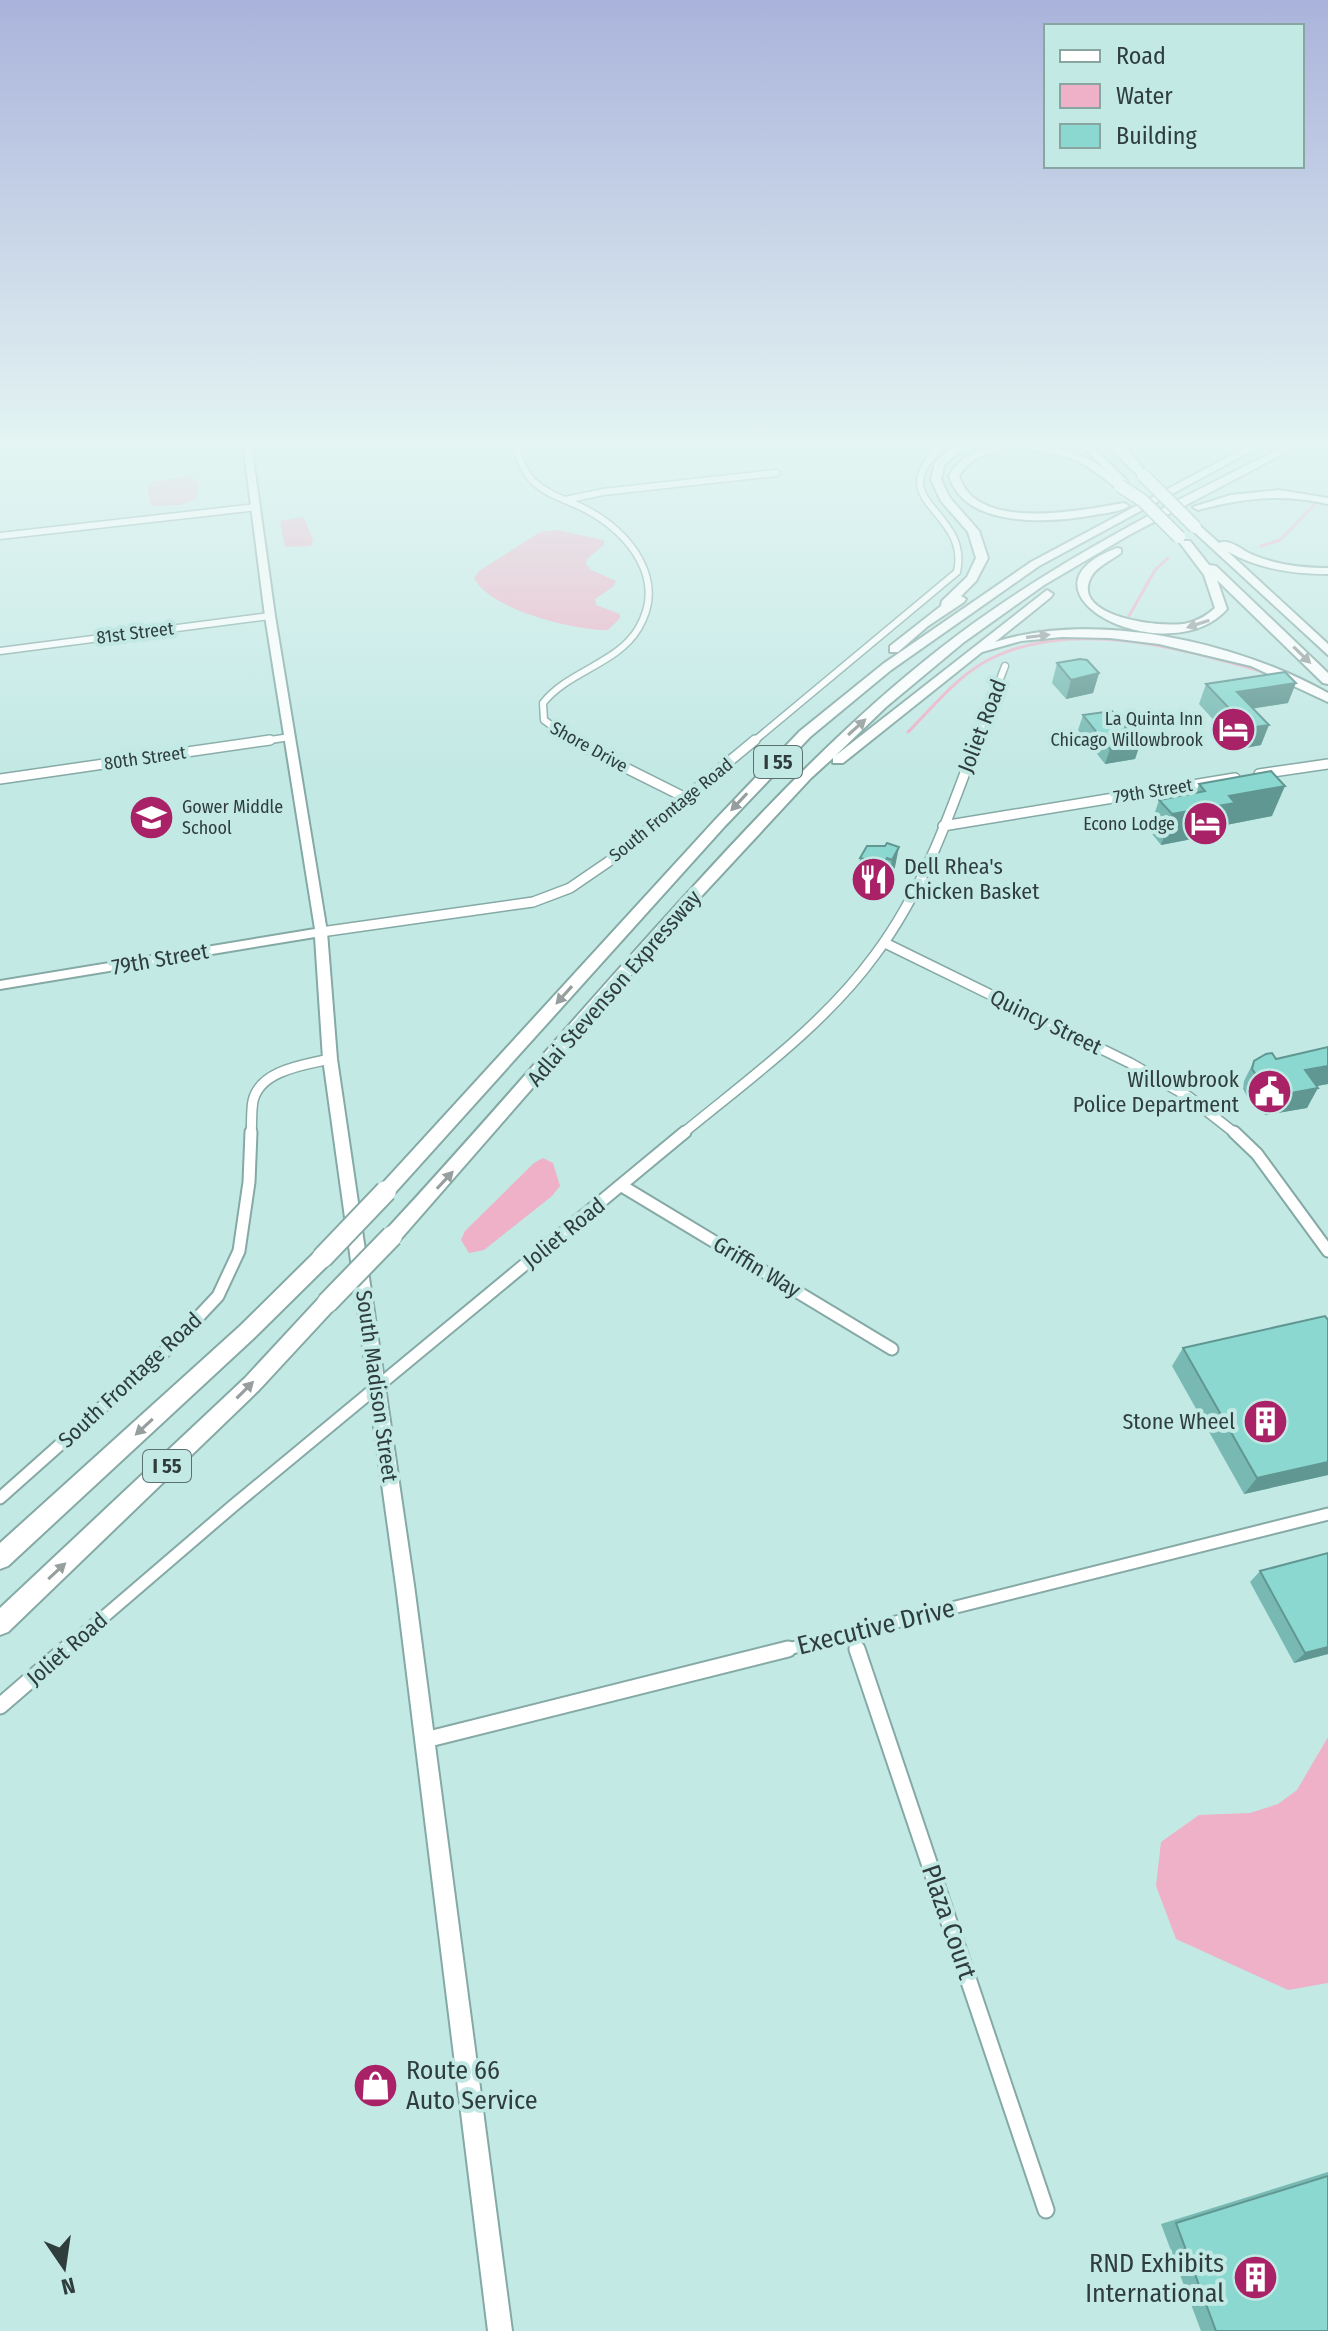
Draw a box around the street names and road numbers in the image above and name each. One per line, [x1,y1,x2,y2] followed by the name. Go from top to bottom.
[95,617,175,649] street label: 81st Street
[952,676,1012,776] street label: Joliet Road
[547,717,632,777] street label: Shore Drive
[103,741,187,775] street label: 80th Street
[754,746,802,778] road number: I 55
[605,753,737,867] street label: South Frontage Road
[1112,774,1194,808] street label: 79th Street
[521,884,707,1092] street label: Adlai Stevenson Expressway
[110,937,211,981] street label: 79th Street
[986,983,1107,1061] street label: Quincy Street
[518,1192,610,1274] street label: Joliet Road
[709,1230,806,1304] street label: Griffin Way
[350,1288,404,1484] street label: South Madison Street
[53,1307,207,1453] street label: South Frontage Road
[143,1450,191,1482] road number: I 55
[794,1592,958,1662] street label: Executive Drive
[21,1607,113,1691] street label: Joliet Road
[915,1861,983,1984] street label: Plaza Court

